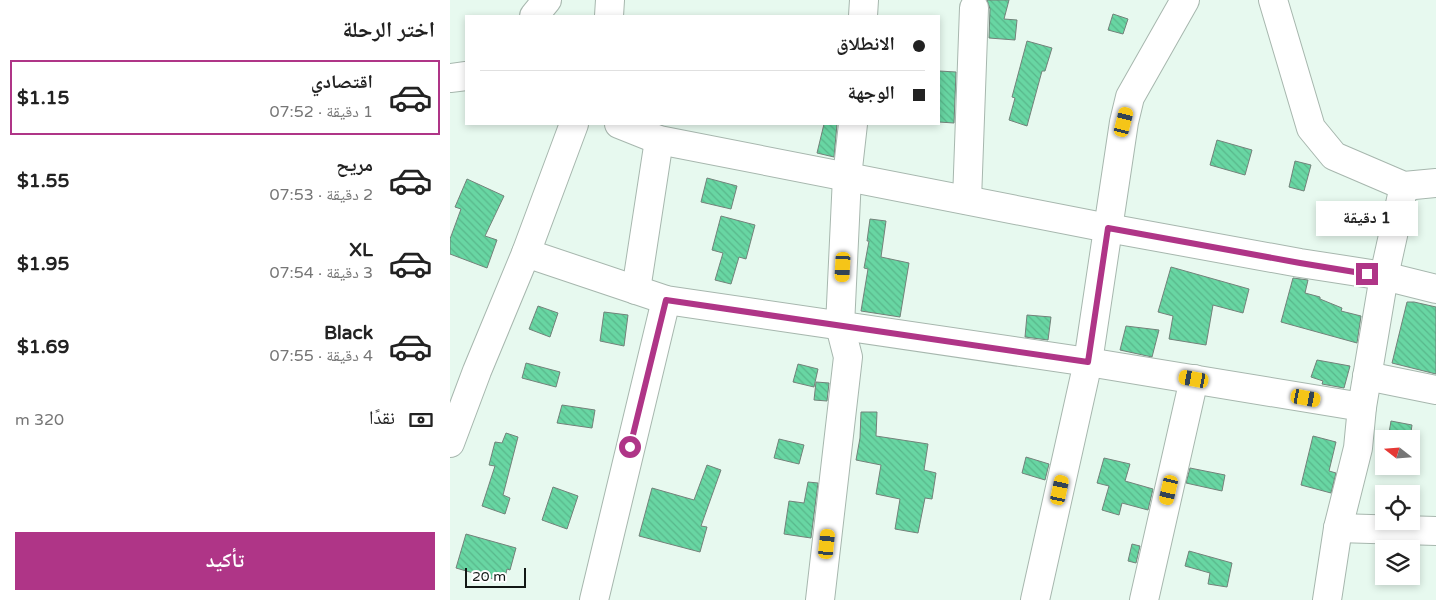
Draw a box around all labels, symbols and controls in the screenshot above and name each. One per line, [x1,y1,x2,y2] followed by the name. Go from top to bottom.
[343,17,435,43] text: اختر الرحلة
[836,33,895,55] text: الانطلاق
[311,71,373,93] text: اقتصادي
[388,75,433,120] icon: car
[847,82,895,104] text: الوجهة
[17,87,69,109] text: $1.15
[269,102,373,122] text: 1 دقيقة · 07:52
[1113,106,1134,138] car
[336,154,373,176] text: مريح
[388,158,433,203] icon: car
[17,170,69,192] text: $1.55
[269,185,373,205] text: 2 دقيقة · 07:53
[1316,202,1418,236] callout: 1 دقيقة
[1343,208,1391,228] text: 1 دقيقة
[349,239,373,261] text: XL
[388,241,433,286] icon: car
[834,252,851,282] car
[17,253,69,275] text: $1.95
[269,263,373,283] text: 3 دقيقة · 07:54
[1356,263,1378,285] route end
[324,322,373,344] text: Black
[388,324,433,369] icon: car
[17,336,69,358] text: $1.69
[269,346,373,366] text: 4 دقيقة · 07:55
[1177,369,1210,389] car
[1289,388,1322,408] car
[407,406,435,434] icon: cash
[369,407,395,429] text: نقدًا
[15,410,64,430] text: 320 m
[1375,430,1420,475] north arrow
[1375,430,1420,585] map controls
[619,436,641,458] route start
[1049,474,1070,506] car
[1158,474,1179,506] car
[1375,485,1420,530] button: locate
[817,528,836,560] car
[15,532,435,590] button: تأكيد
[1375,540,1420,585] button: layers
[465,565,526,588] scale bar
[472,568,506,585] text: 20 m

